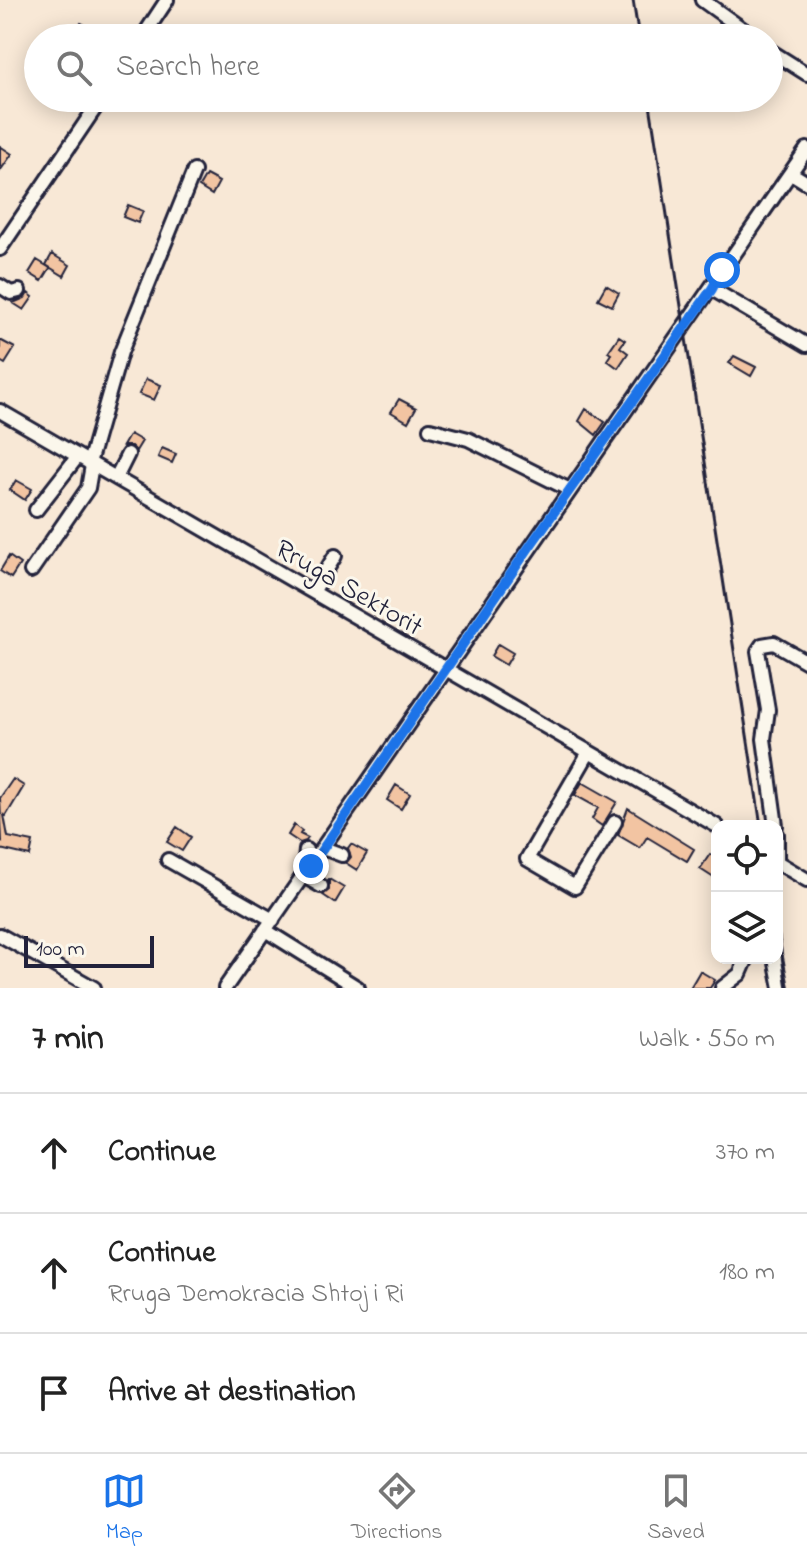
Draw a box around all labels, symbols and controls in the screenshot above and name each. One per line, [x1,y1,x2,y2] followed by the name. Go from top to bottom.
[24,24,783,112] search box
[52,46,96,90] icon: search
[116,46,260,90] text: Search here
[704,252,740,288] route start
[267,530,430,648] street label: Rruga Sektorit
[711,820,783,964] map controls
[711,820,783,892] button: locate
[293,848,329,884] route end
[711,892,783,964] button: layers
[24,932,154,968] scale bar
[36,934,85,966] text: 100 m
[32,1015,104,1065] text: 7 min
[639,1021,775,1059] text: Walk · 550 m
[32,1131,76,1175] icon: ahead
[108,1131,216,1175] text: Continue
[716,1134,775,1172] text: 370 m
[108,1232,216,1276] text: Continue
[32,1251,76,1295] icon: ahead
[719,1254,775,1292] text: 180 m
[108,1276,404,1314] text: Rruga Demokracia Shtoj i Ri
[32,1371,76,1415] icon: arrive
[108,1371,356,1415] text: Arrive at destination
[102,1469,146,1549] tab: Map
[351,1469,442,1549] tab: Directions
[647,1469,705,1549] tab: Saved

